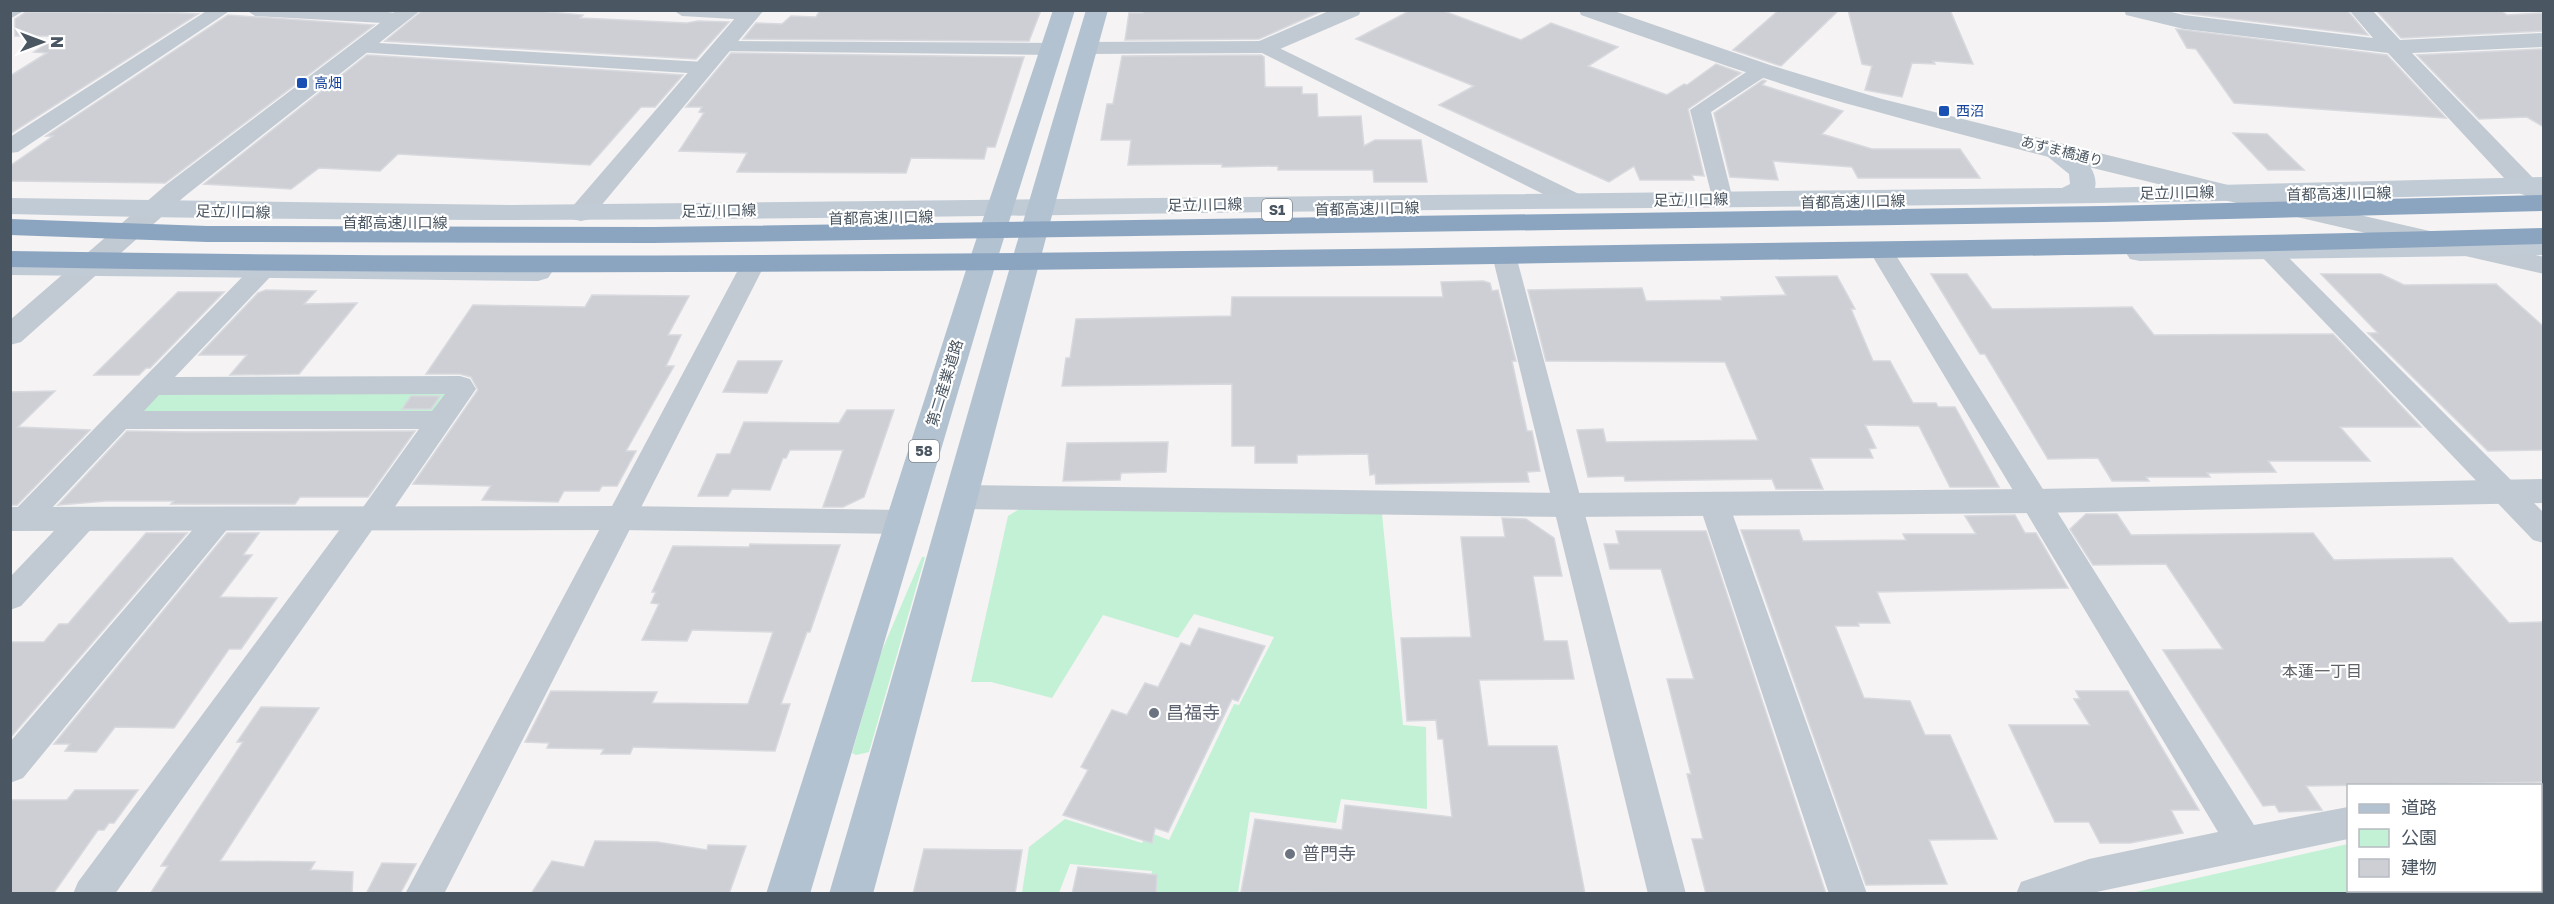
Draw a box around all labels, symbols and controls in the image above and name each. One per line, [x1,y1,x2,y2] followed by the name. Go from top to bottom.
[12,12,72,72] north arrow
[47,36,67,48] text: N
[314,74,342,91] place label: 高畑
[295,76,309,90] marker: 高畑
[1956,102,1984,119] place label: 西沼
[1937,104,1951,118] marker: 西沼
[2019,132,2105,169] street label: あずま橋通り
[2139,182,2215,202] street label: 足立川口線
[2286,183,2392,203] street label: 首都高速川口線
[1653,189,1729,209] street label: 足立川口線
[1800,191,1906,211] street label: 首都高速川口線
[1167,194,1243,214] street label: 足立川口線
[1314,198,1420,218] street label: 首都高速川口線
[1262,199,1292,221] road number: S1
[681,200,757,220] street label: 足立川口線
[195,201,271,221] street label: 足立川口線
[828,207,934,227] street label: 首都高速川口線
[342,213,448,231] street label: 首都高速川口線
[922,337,966,428] street label: 第二産業道路
[909,440,939,462] road number: 58
[2282,661,2362,681] district label: 本蓮一丁目
[1166,701,1220,723] place label: 昌福寺
[1147,706,1161,720] marker: 昌福寺
[2347,784,2542,892] legend
[2401,796,2437,818] text: 道路
[2401,826,2437,848] text: 公園
[1302,842,1356,864] place label: 普門寺
[1283,847,1297,861] marker: 普門寺
[2401,856,2437,878] text: 建物

